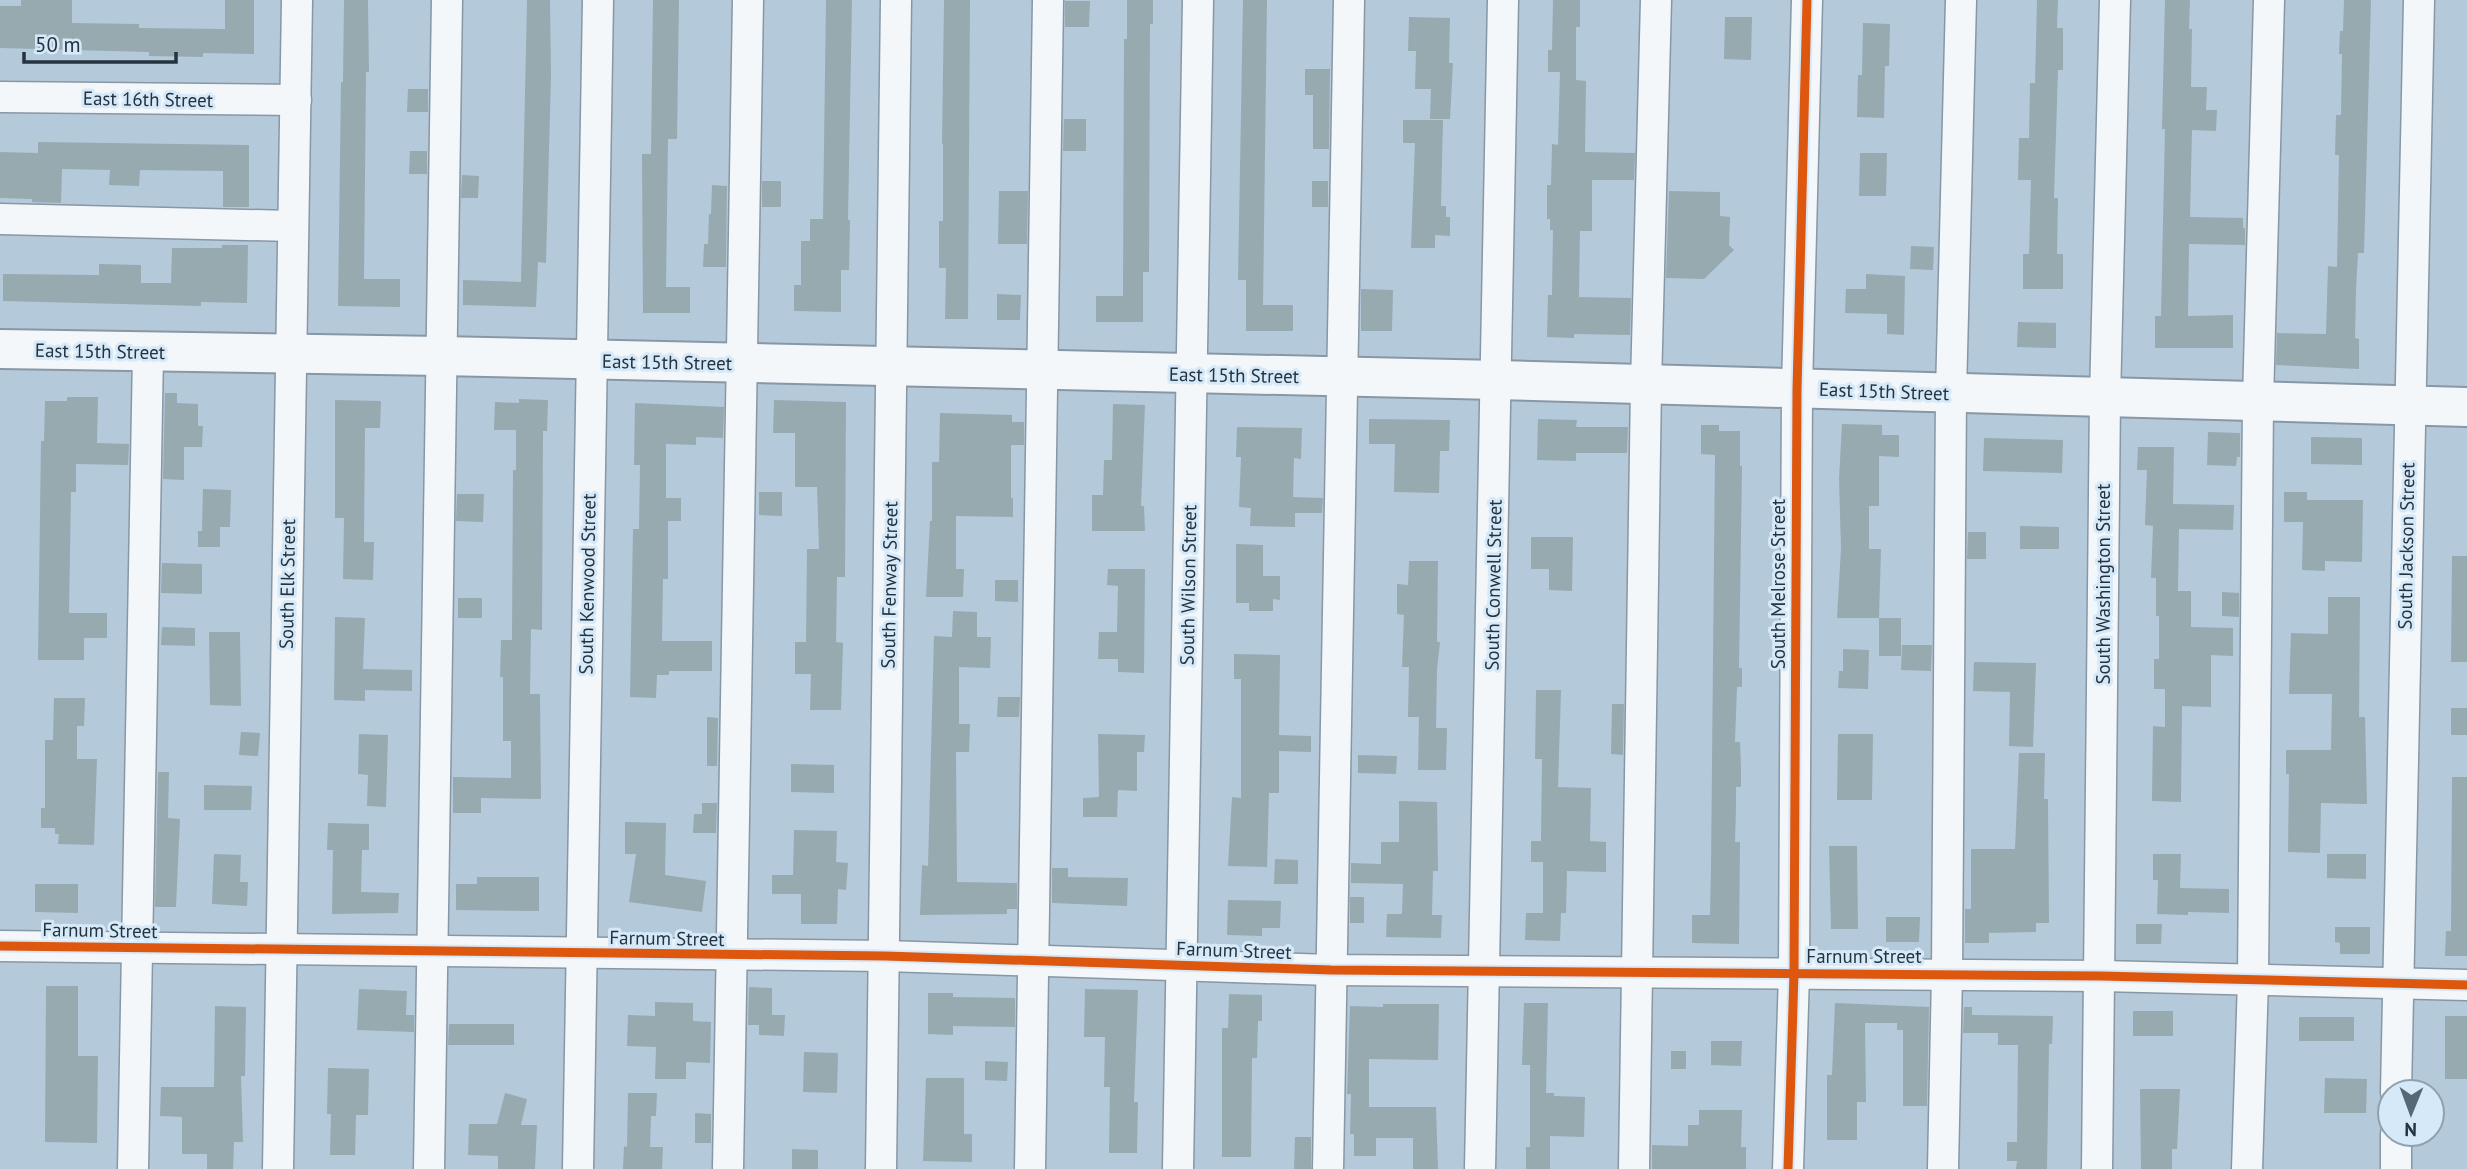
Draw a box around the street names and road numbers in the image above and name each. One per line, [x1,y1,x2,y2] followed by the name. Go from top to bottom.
[83,86,214,112] street label: East 16th Street
[35,338,166,364] street label: East 15th Street
[602,349,733,375] street label: East 15th Street
[1169,362,1300,388] street label: East 15th Street
[1818,377,1950,405] street label: East 15th Street
[2393,462,2419,630] street label: South Jackson Street
[2091,483,2115,684] street label: South Washington Street
[573,493,601,675] street label: South Kenwood Street
[1766,498,1790,669] street label: South Melrose Street
[1480,499,1507,671] street label: South Conwell Street
[876,501,902,669] street label: South Fenway Street
[1175,504,1201,666] street label: South Wilson Street
[274,518,300,649] street label: South Elk Street
[42,917,158,943] street label: Farnum Street
[609,925,725,951] street label: Farnum Street
[1176,936,1293,964] street label: Farnum Street
[1806,944,1922,968] street label: Farnum Street

